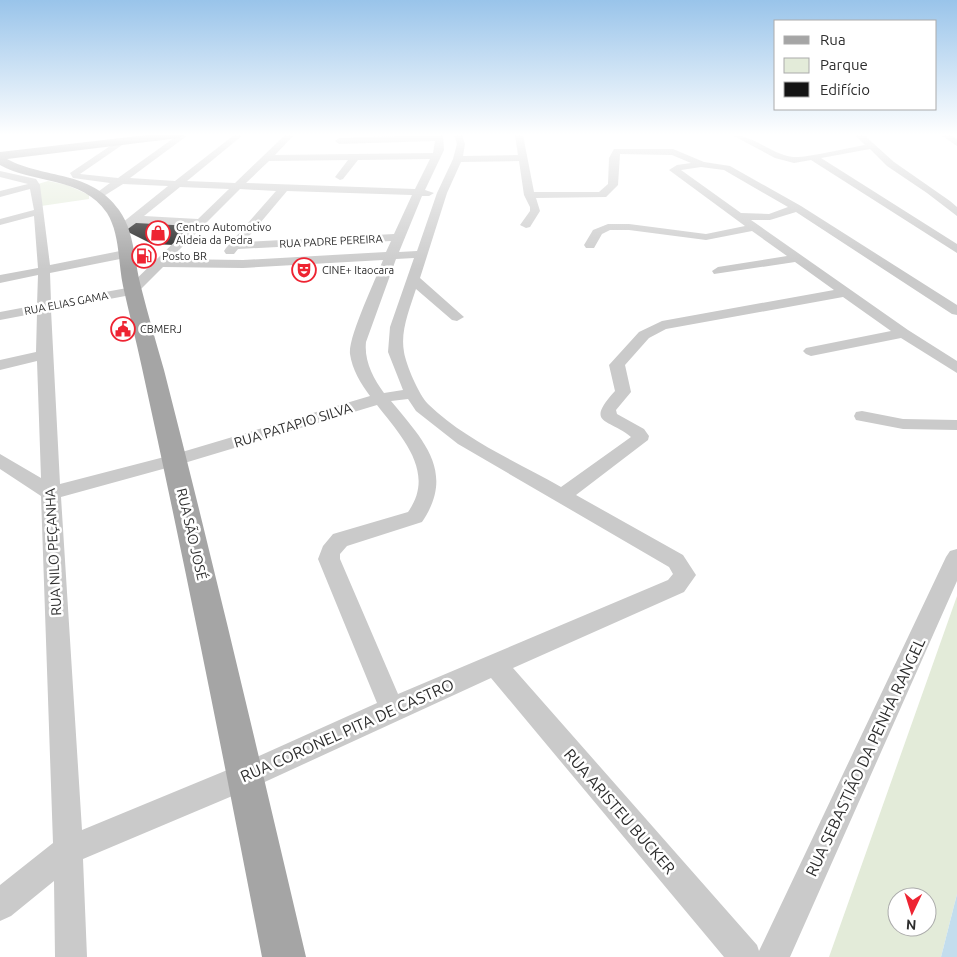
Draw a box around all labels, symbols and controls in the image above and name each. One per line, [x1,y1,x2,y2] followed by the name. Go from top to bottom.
[774,20,937,110] legend
[820,31,846,48] text: Rua
[820,56,868,73] text: Parque
[820,81,870,98] text: Edifício
[145,220,171,246] shop icon: Centro Automotivo Aldeia da Pedra
[176,221,271,246] place label: Centro Automotivo Aldeia da Pedra
[279,232,384,250] street label: RUA PADRE PEREIRA
[131,243,157,269] fuel station icon: Posto BR
[162,250,207,262] place label: Posto BR
[291,257,317,283] theatre icon: CINE+ Itaocara
[322,264,394,276] place label: CINE+ Itaocara
[23,289,110,317] street label: RUA ELIAS GAMA
[110,316,136,342] public building icon: CBMERJ
[140,323,182,335] place label: CBMERJ
[232,399,354,451] street label: RUA PATAPIO SILVA
[174,486,211,582] street label: RUA SÃO JOSÉ
[42,488,64,616] street label: RUA NILO PEÇANHA
[801,634,928,879] street label: RUA SEBASTIÃO DA PENHA RANGEL
[238,675,456,785] street label: RUA CORONEL PITA DE CASTRO
[561,745,679,877] street label: RUA ARISTEU BUCKER
[887,887,937,937] north arrow
[905,917,917,933] text: N

